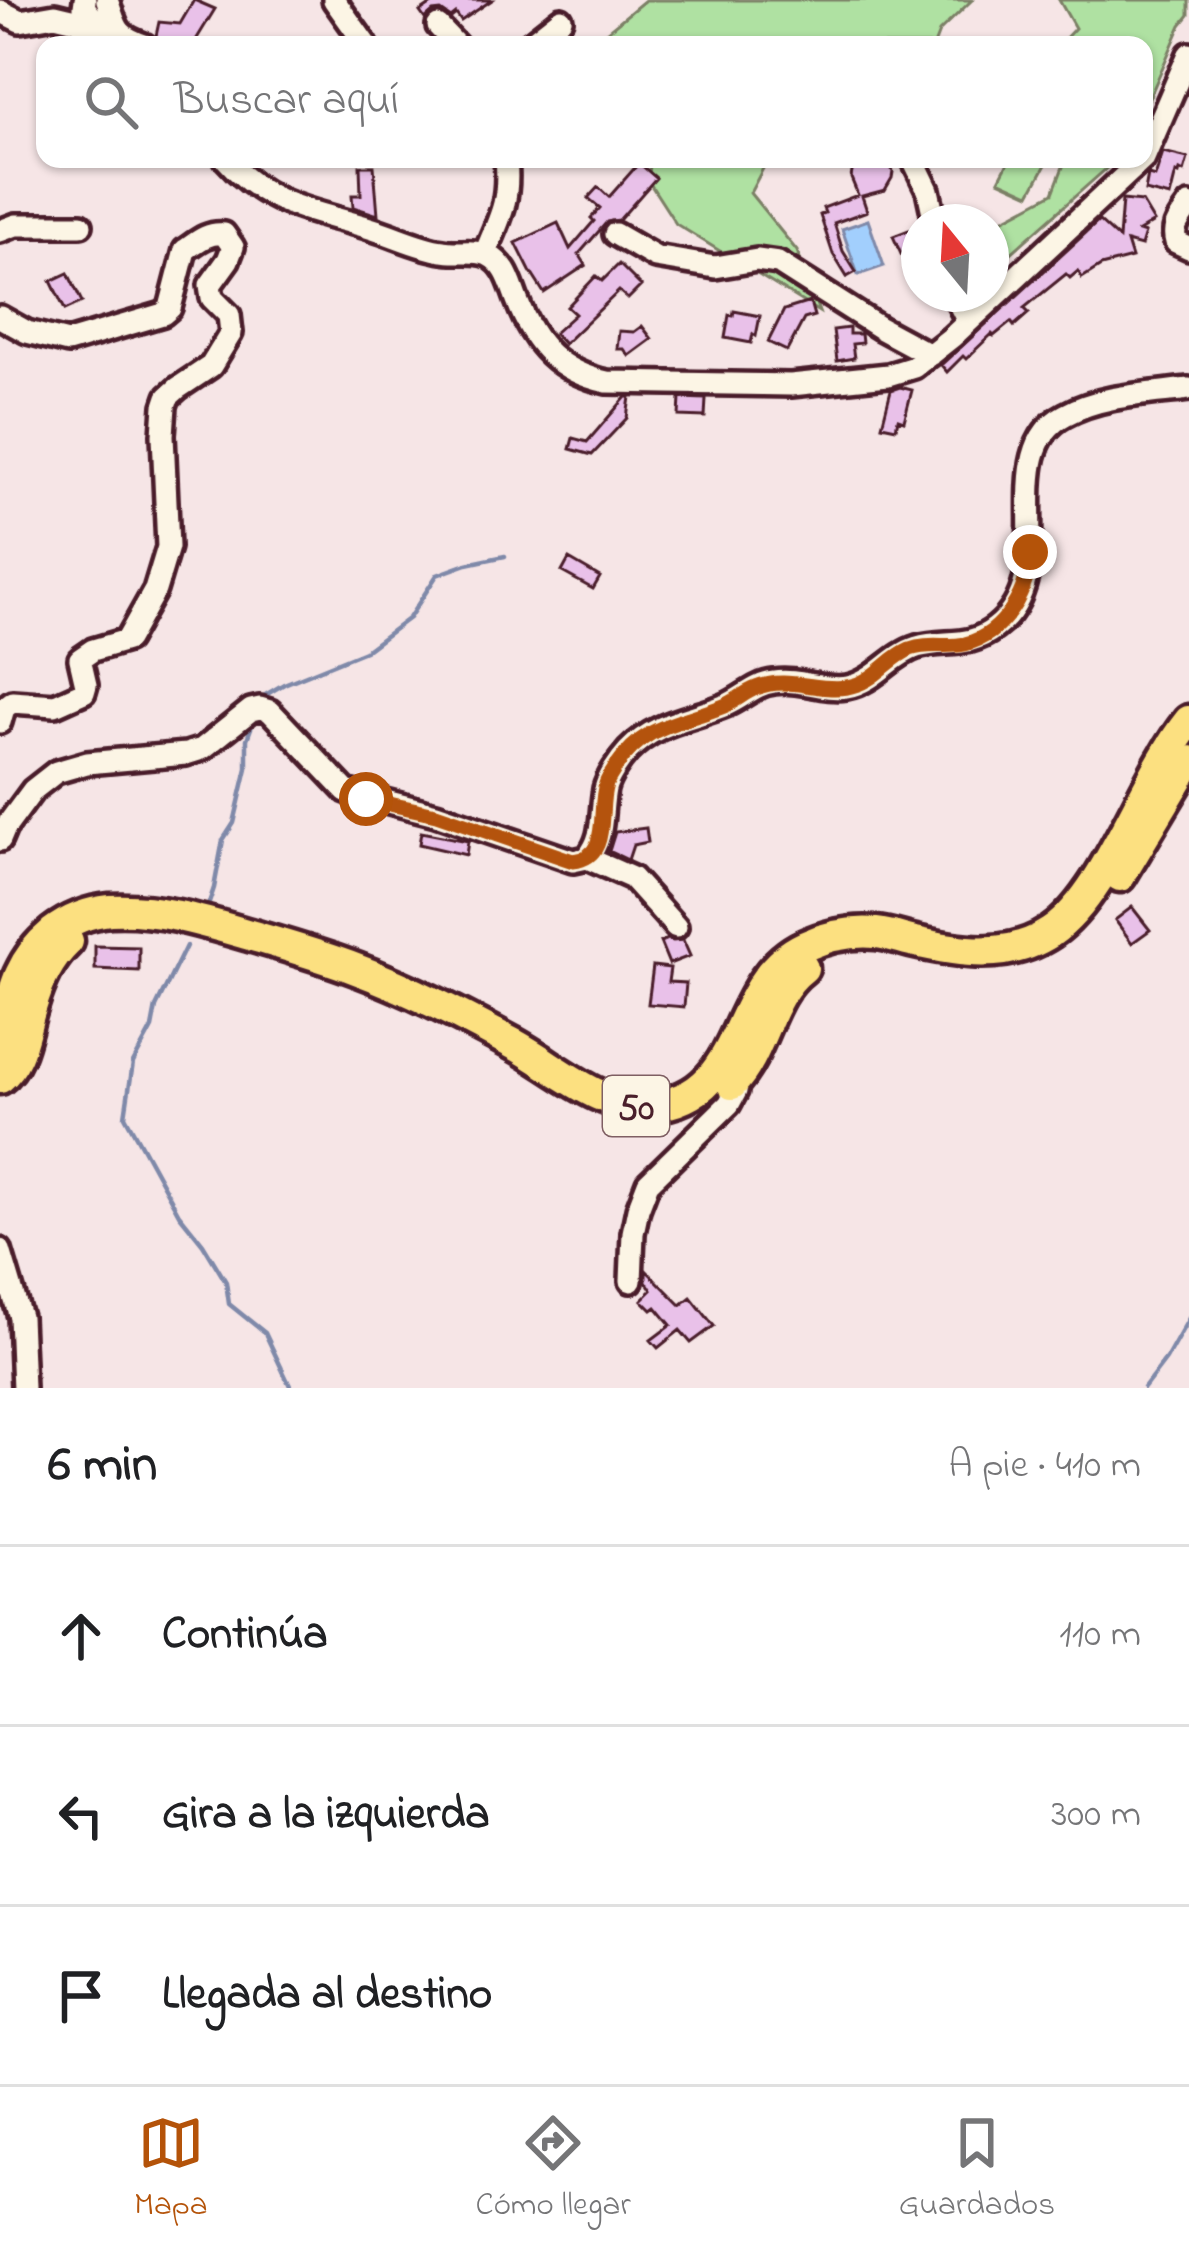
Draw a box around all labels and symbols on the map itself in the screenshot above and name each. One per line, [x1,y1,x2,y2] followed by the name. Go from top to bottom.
[901,204,1009,312] north arrow
[1003,525,1057,579] route end
[339,772,393,826] route start
[603,1076,669,1136] road number: 50

